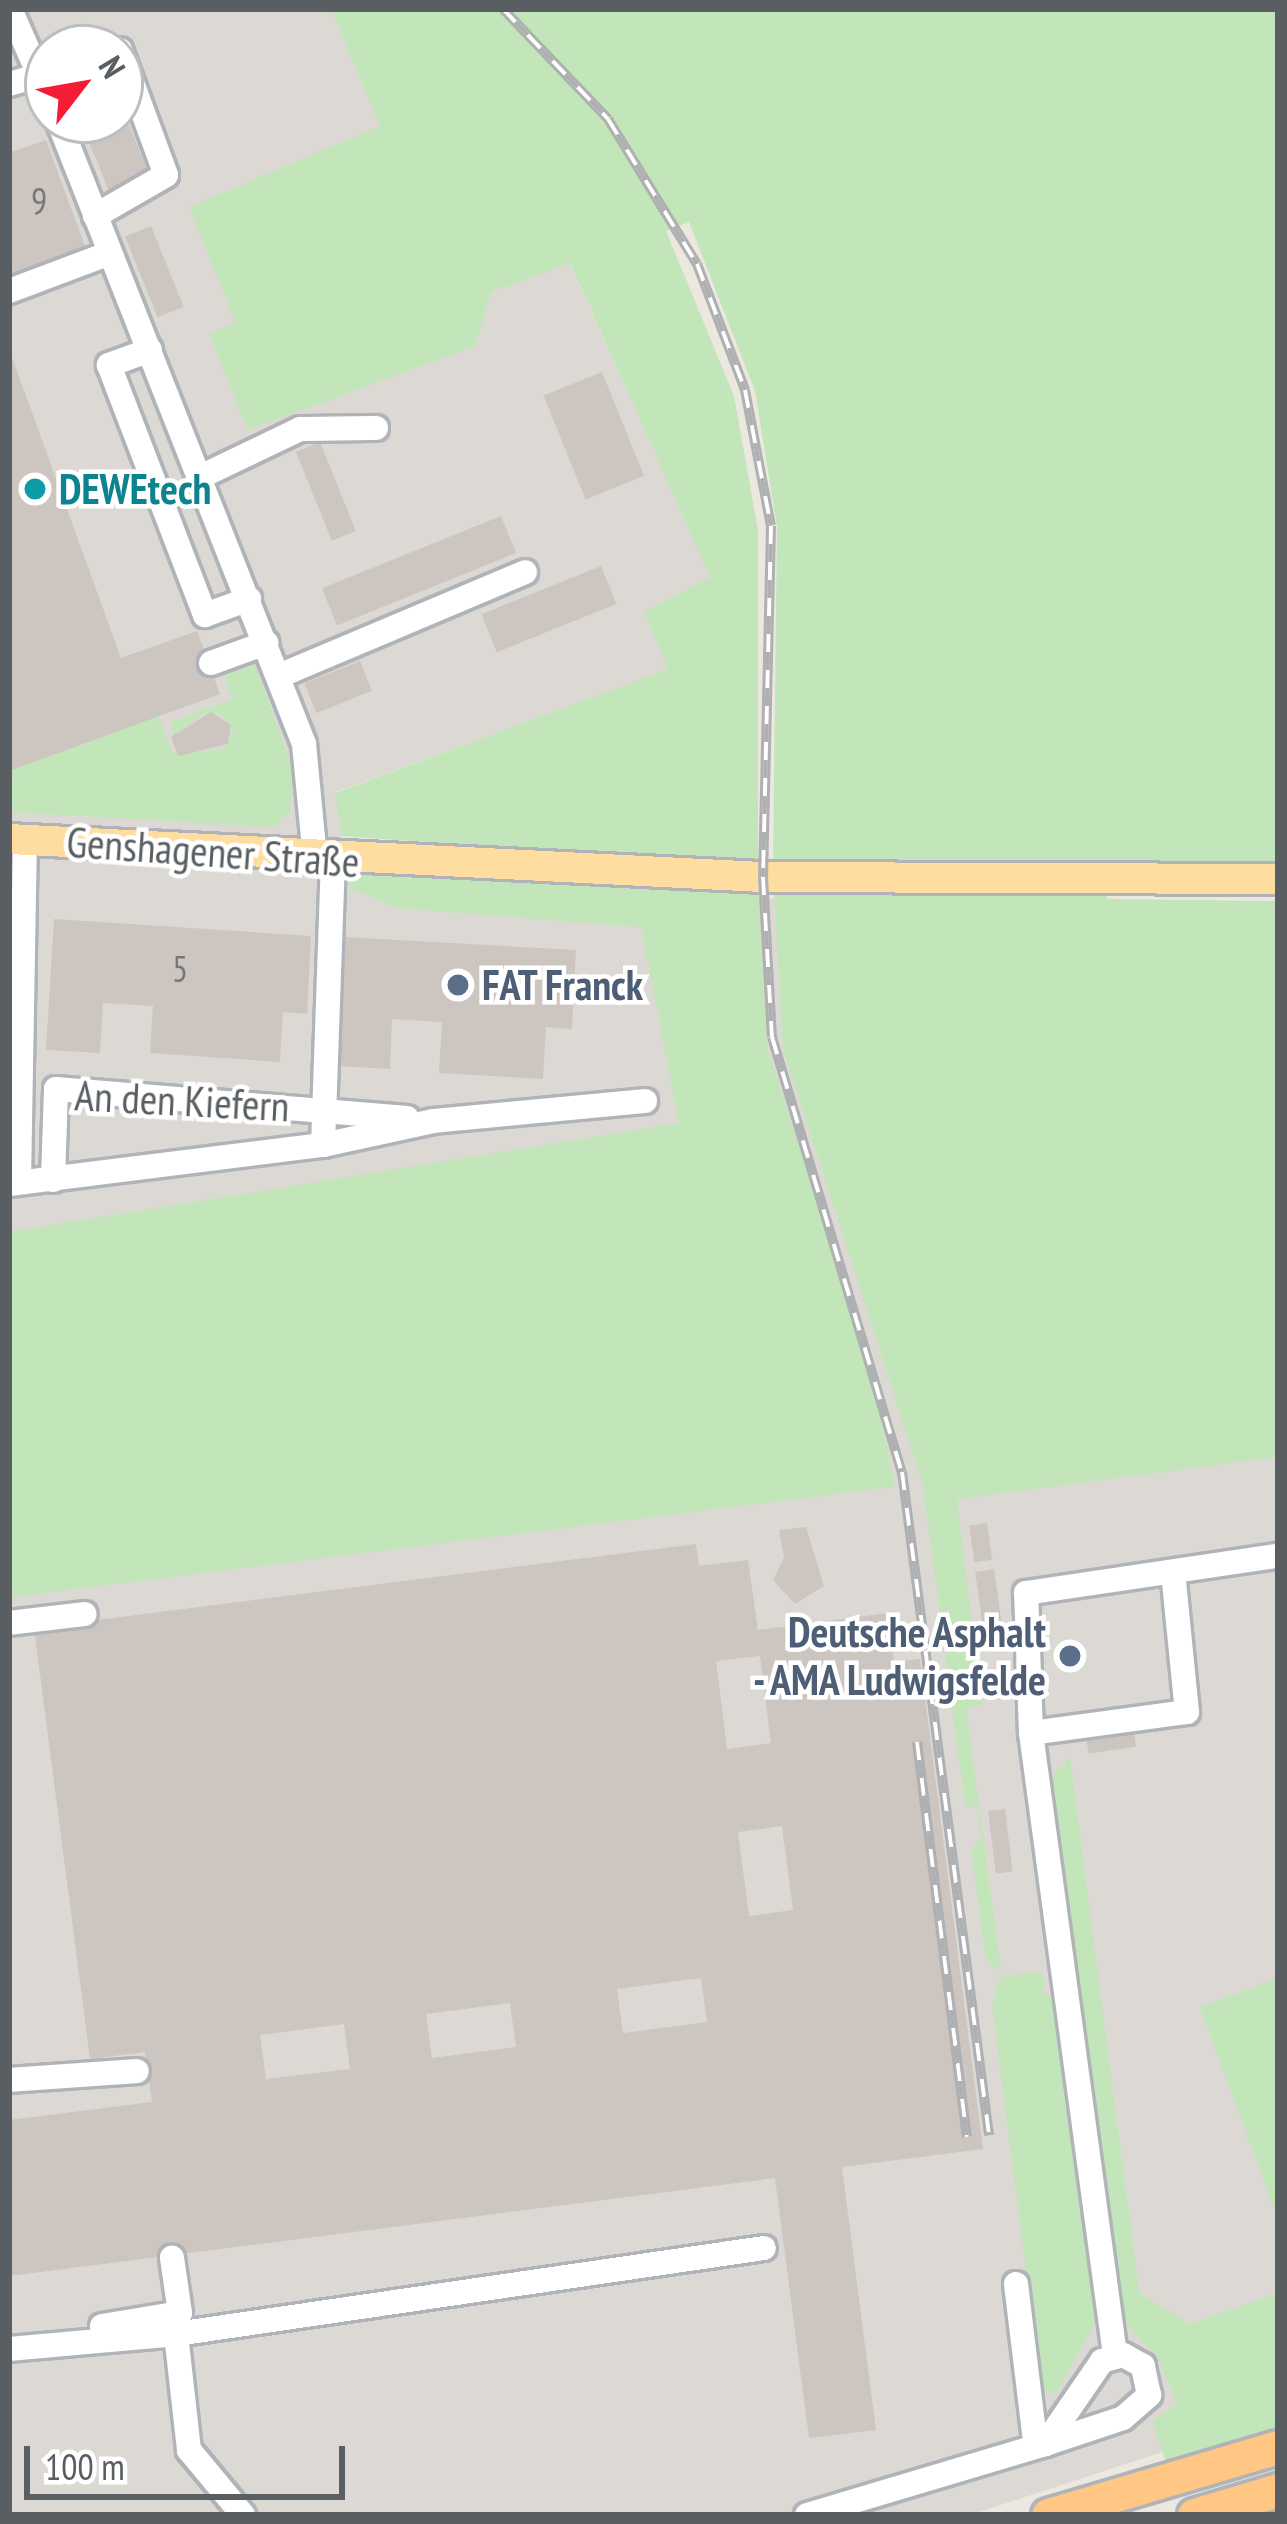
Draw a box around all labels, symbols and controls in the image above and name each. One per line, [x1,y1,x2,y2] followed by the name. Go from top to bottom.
[24,24,144,144] north arrow
[90,48,136,85] text: N
[31,179,47,223] house number: 9
[59,464,211,514] place label: DEWEtech
[22,476,48,502] marker: DEWEtech
[65,817,361,887] street label: Genshagener Straße
[172,947,188,991] house number: 5
[482,960,644,1010] place label: FAT Franck
[445,972,471,998] marker: FAT Franck
[73,1070,291,1132] street label: An den Kiefern
[747,1607,1046,1706] place label: Deutsche Asphalt - AMA Ludwigsfelde
[1057,1643,1083,1669] marker: Deutsche Asphalt - AMA Ludwigsfelde
[30,2422,351,2496] scale bar
[45,2443,125,2490] text: 100 m

